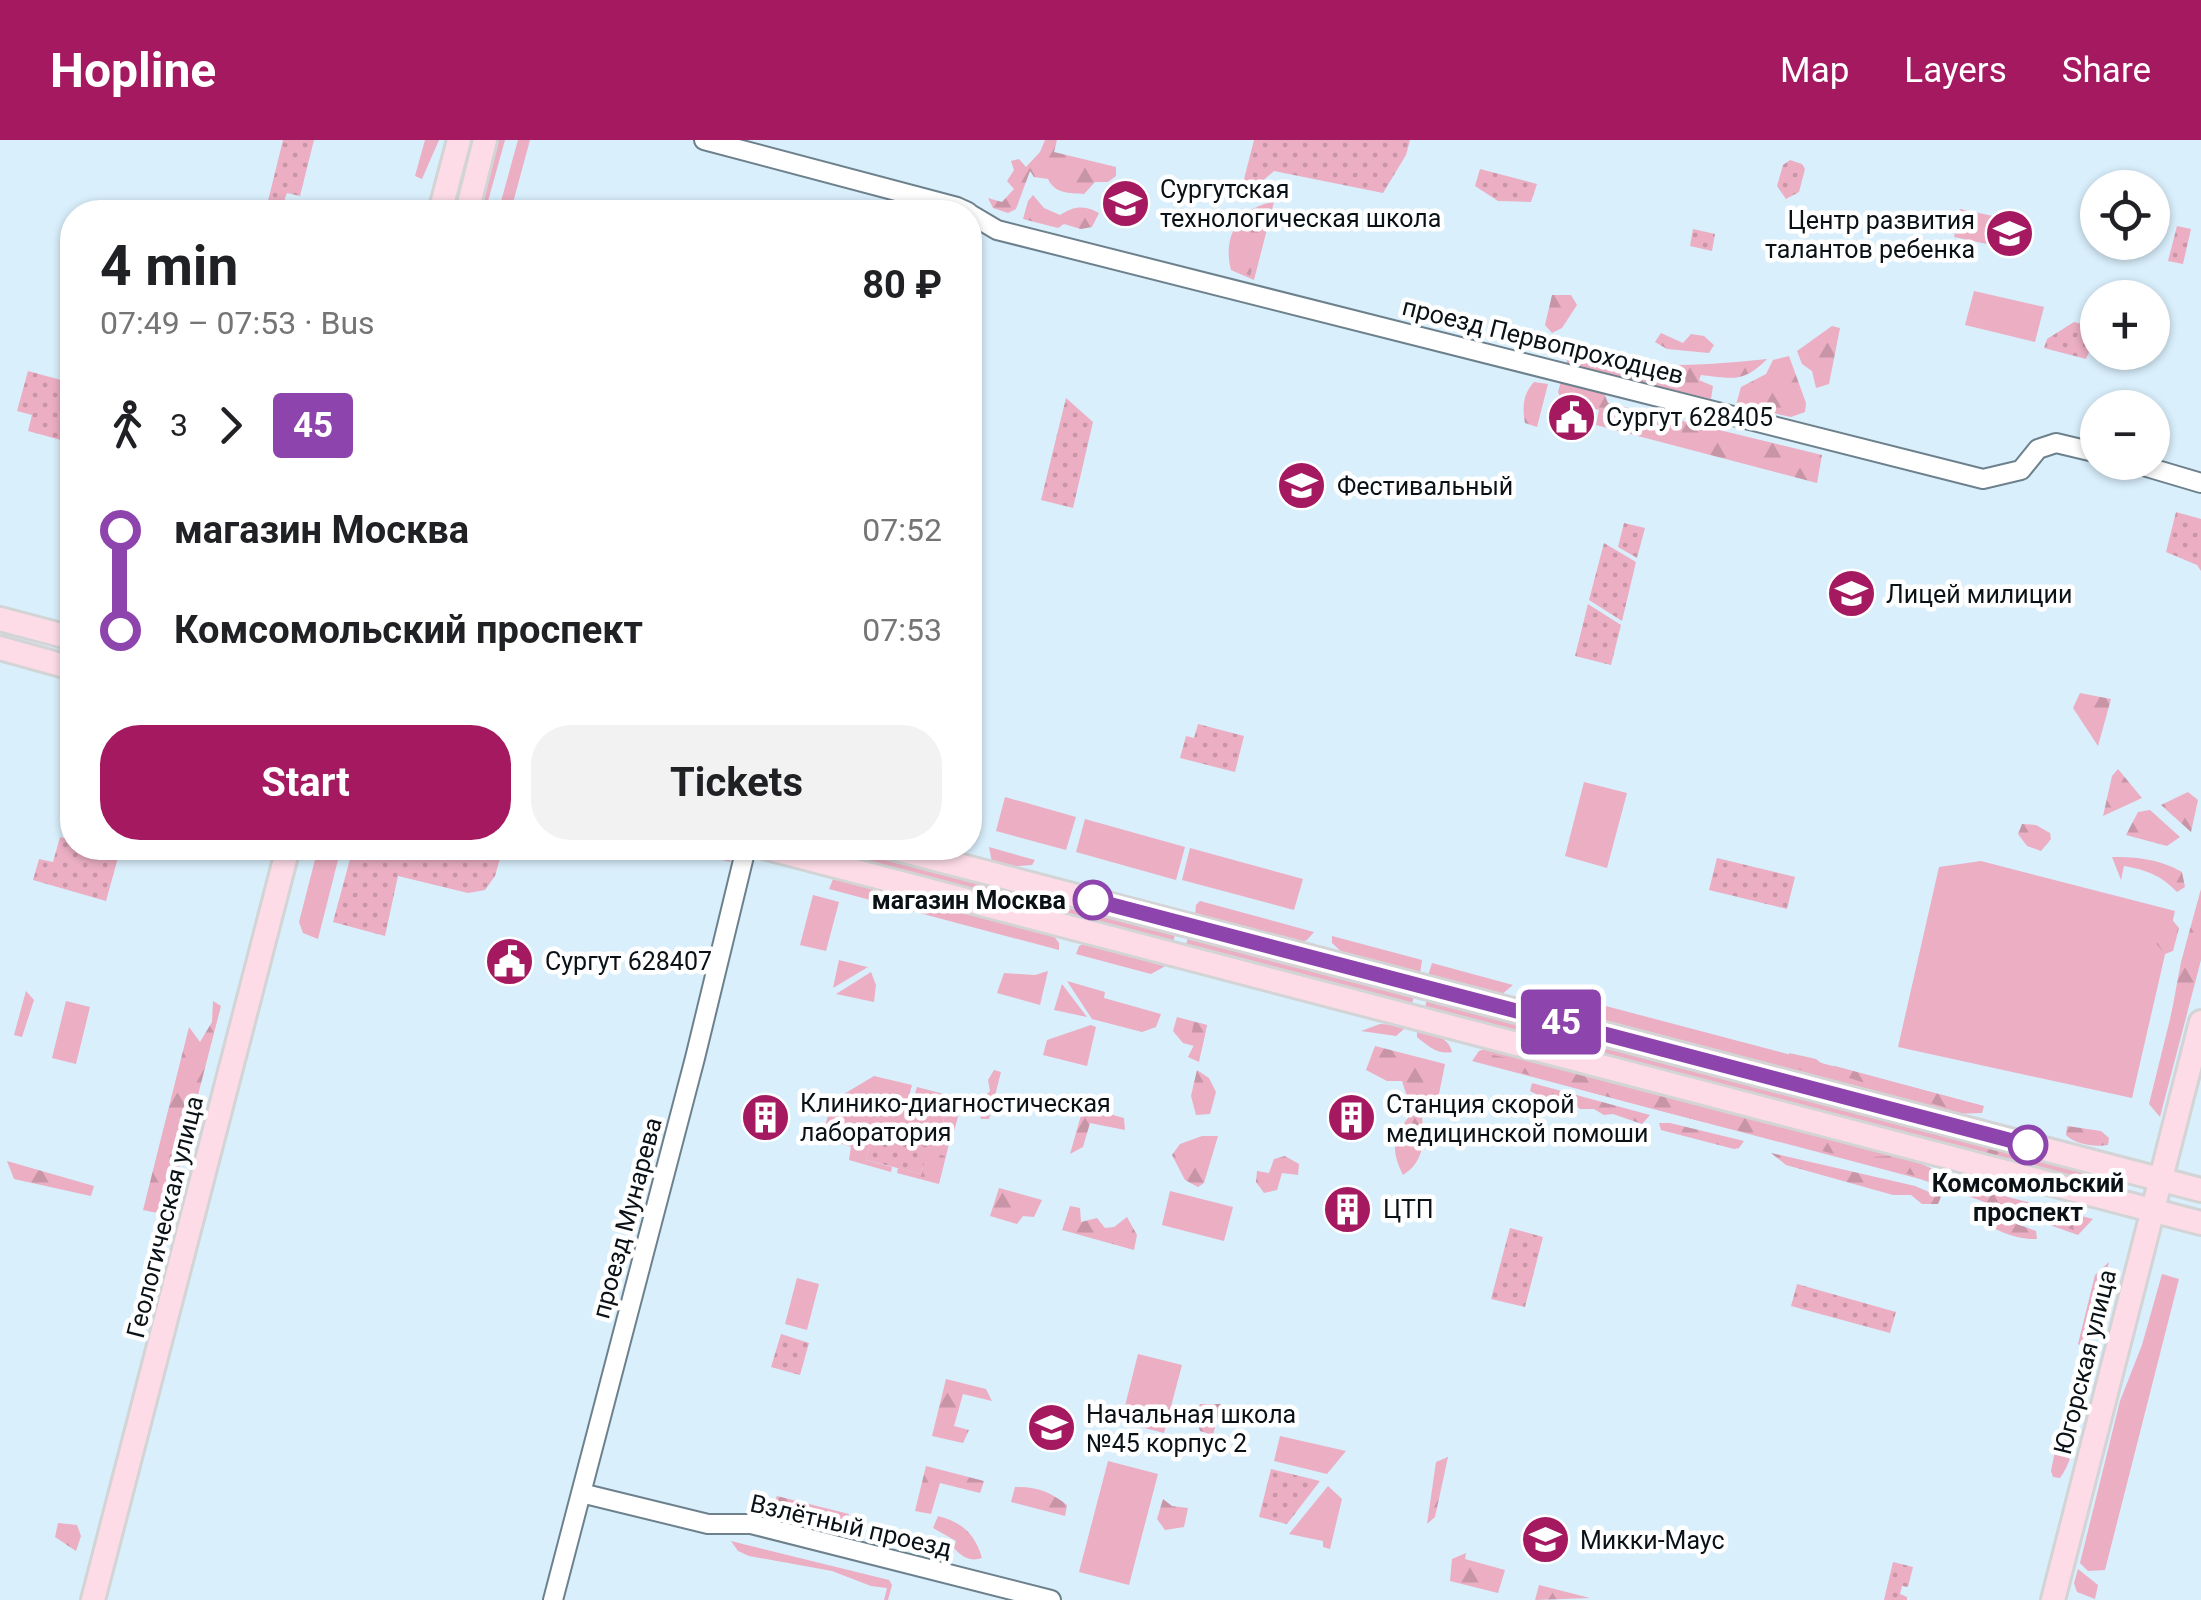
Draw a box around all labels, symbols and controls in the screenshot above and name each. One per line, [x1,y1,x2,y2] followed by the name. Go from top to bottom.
[50,42,216,99] text: Hopline
[1780,50,1849,91] text: Map
[1904,50,2007,91] text: Layers
[2062,50,2151,91] text: Share
[2080,170,2170,480] map controls
[2080,170,2170,260] button: locate
[1160,175,1441,233] place label: Сургутская технологическая школа
[1099,177,1151,229] school or university icon: Сургутская технологическая школа
[1765,206,1975,264] place label: Центр развития талантов ребенка
[1984,208,2036,260] school or university icon: Центр развития талантов ребенка
[100,234,238,298] text: 4 min
[862,263,942,307] text: 80 ₽
[2080,280,2170,370] button: +
[1399,292,1687,390] street label: проезд Первопроходцев
[100,304,375,342] text: 07:49 – 07:53 · Bus
[2080,390,2170,480] button: −
[1545,391,1597,443] public building icon: Сургут 628405
[100,398,155,453] icon: walk
[203,398,258,453] icon: forward
[1606,403,1773,432] place label: Сургут 628405
[293,405,333,446] text: 45
[170,406,188,444] text: 3
[1276,460,1328,512] school or university icon: Фестивальный
[1337,472,1513,501] place label: Фестивальный
[174,508,469,552] text: магазин Москва
[862,511,942,549] text: 07:52
[1825,568,1877,620] school or university icon: Лицей милиции
[1886,580,2072,609] place label: Лицей милиции
[174,608,643,652] text: Комсомольский проспект
[862,611,942,649] text: 07:53
[100,725,511,840] button: Start
[531,725,942,840] button: Tickets
[1074,881,1112,919] marker: магазин Москва
[872,886,1066,915] place label: магазин Москва
[484,935,536,987] public building icon: Сургут 628407
[545,947,712,976] place label: Сургут 628407
[1516,990,1606,1054] line badge: 45
[1541,1002,1581,1043] text: 45
[800,1089,1111,1147] place label: Клинико-диагностическая лаборатория
[1386,1090,1648,1148] place label: Cтанция скорой медицинской помоши
[739,1091,791,1143] building icon: Клинико-диагностическая лаборатория
[1325,1092,1377,1144] building icon: Cтанция скорой медицинской помоши
[121,1093,209,1341] street label: Геологическая улица
[586,1114,668,1322] street label: проезд Мунарева
[2009,1126,2047,1164] marker: Комсомольский проспект
[1932,1169,2124,1227] place label: Комсомольский проспект
[1322,1183,1374,1235] building icon: ЦТП
[1383,1195,1434,1224] place label: ЦТП
[2048,1266,2122,1458] street label: Югорская улица
[1086,1400,1296,1458] place label: Начальная школа №45 корпус 2
[1025,1402,1077,1454] school or university icon: Начальная школа №45 корпус 2
[747,1489,955,1563] street label: Взлётный проезд
[1519,1514,1571,1566] school or university icon: Микки-Маус
[1580,1526,1725,1555] place label: Микки-Маус

